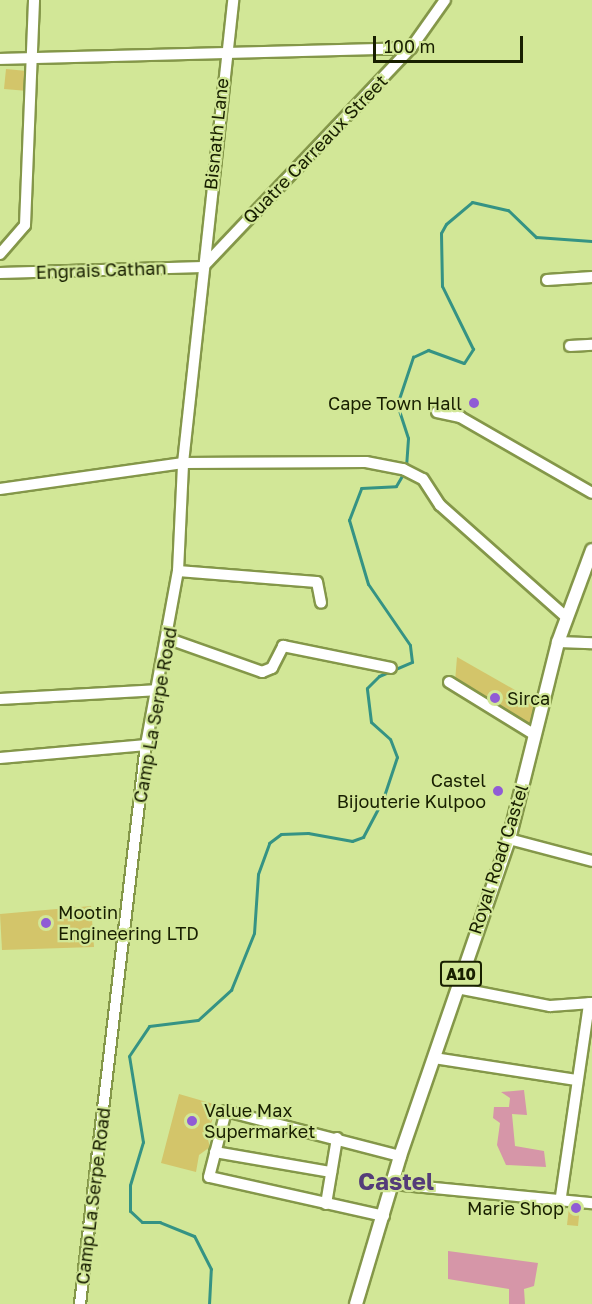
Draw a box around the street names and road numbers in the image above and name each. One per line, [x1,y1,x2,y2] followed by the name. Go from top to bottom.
[238,70,392,228] street label: Quatre Carreaux Street
[199,77,233,191] street label: Bisnath Lane
[35,257,167,283] street label: Engrais Cathan
[129,625,181,805] street label: Camp La Serpe Road
[464,781,532,937] street label: Royal Road Castel
[440,961,482,987] road number: A10
[71,1106,115,1286] street label: Camp La Serpe Road

